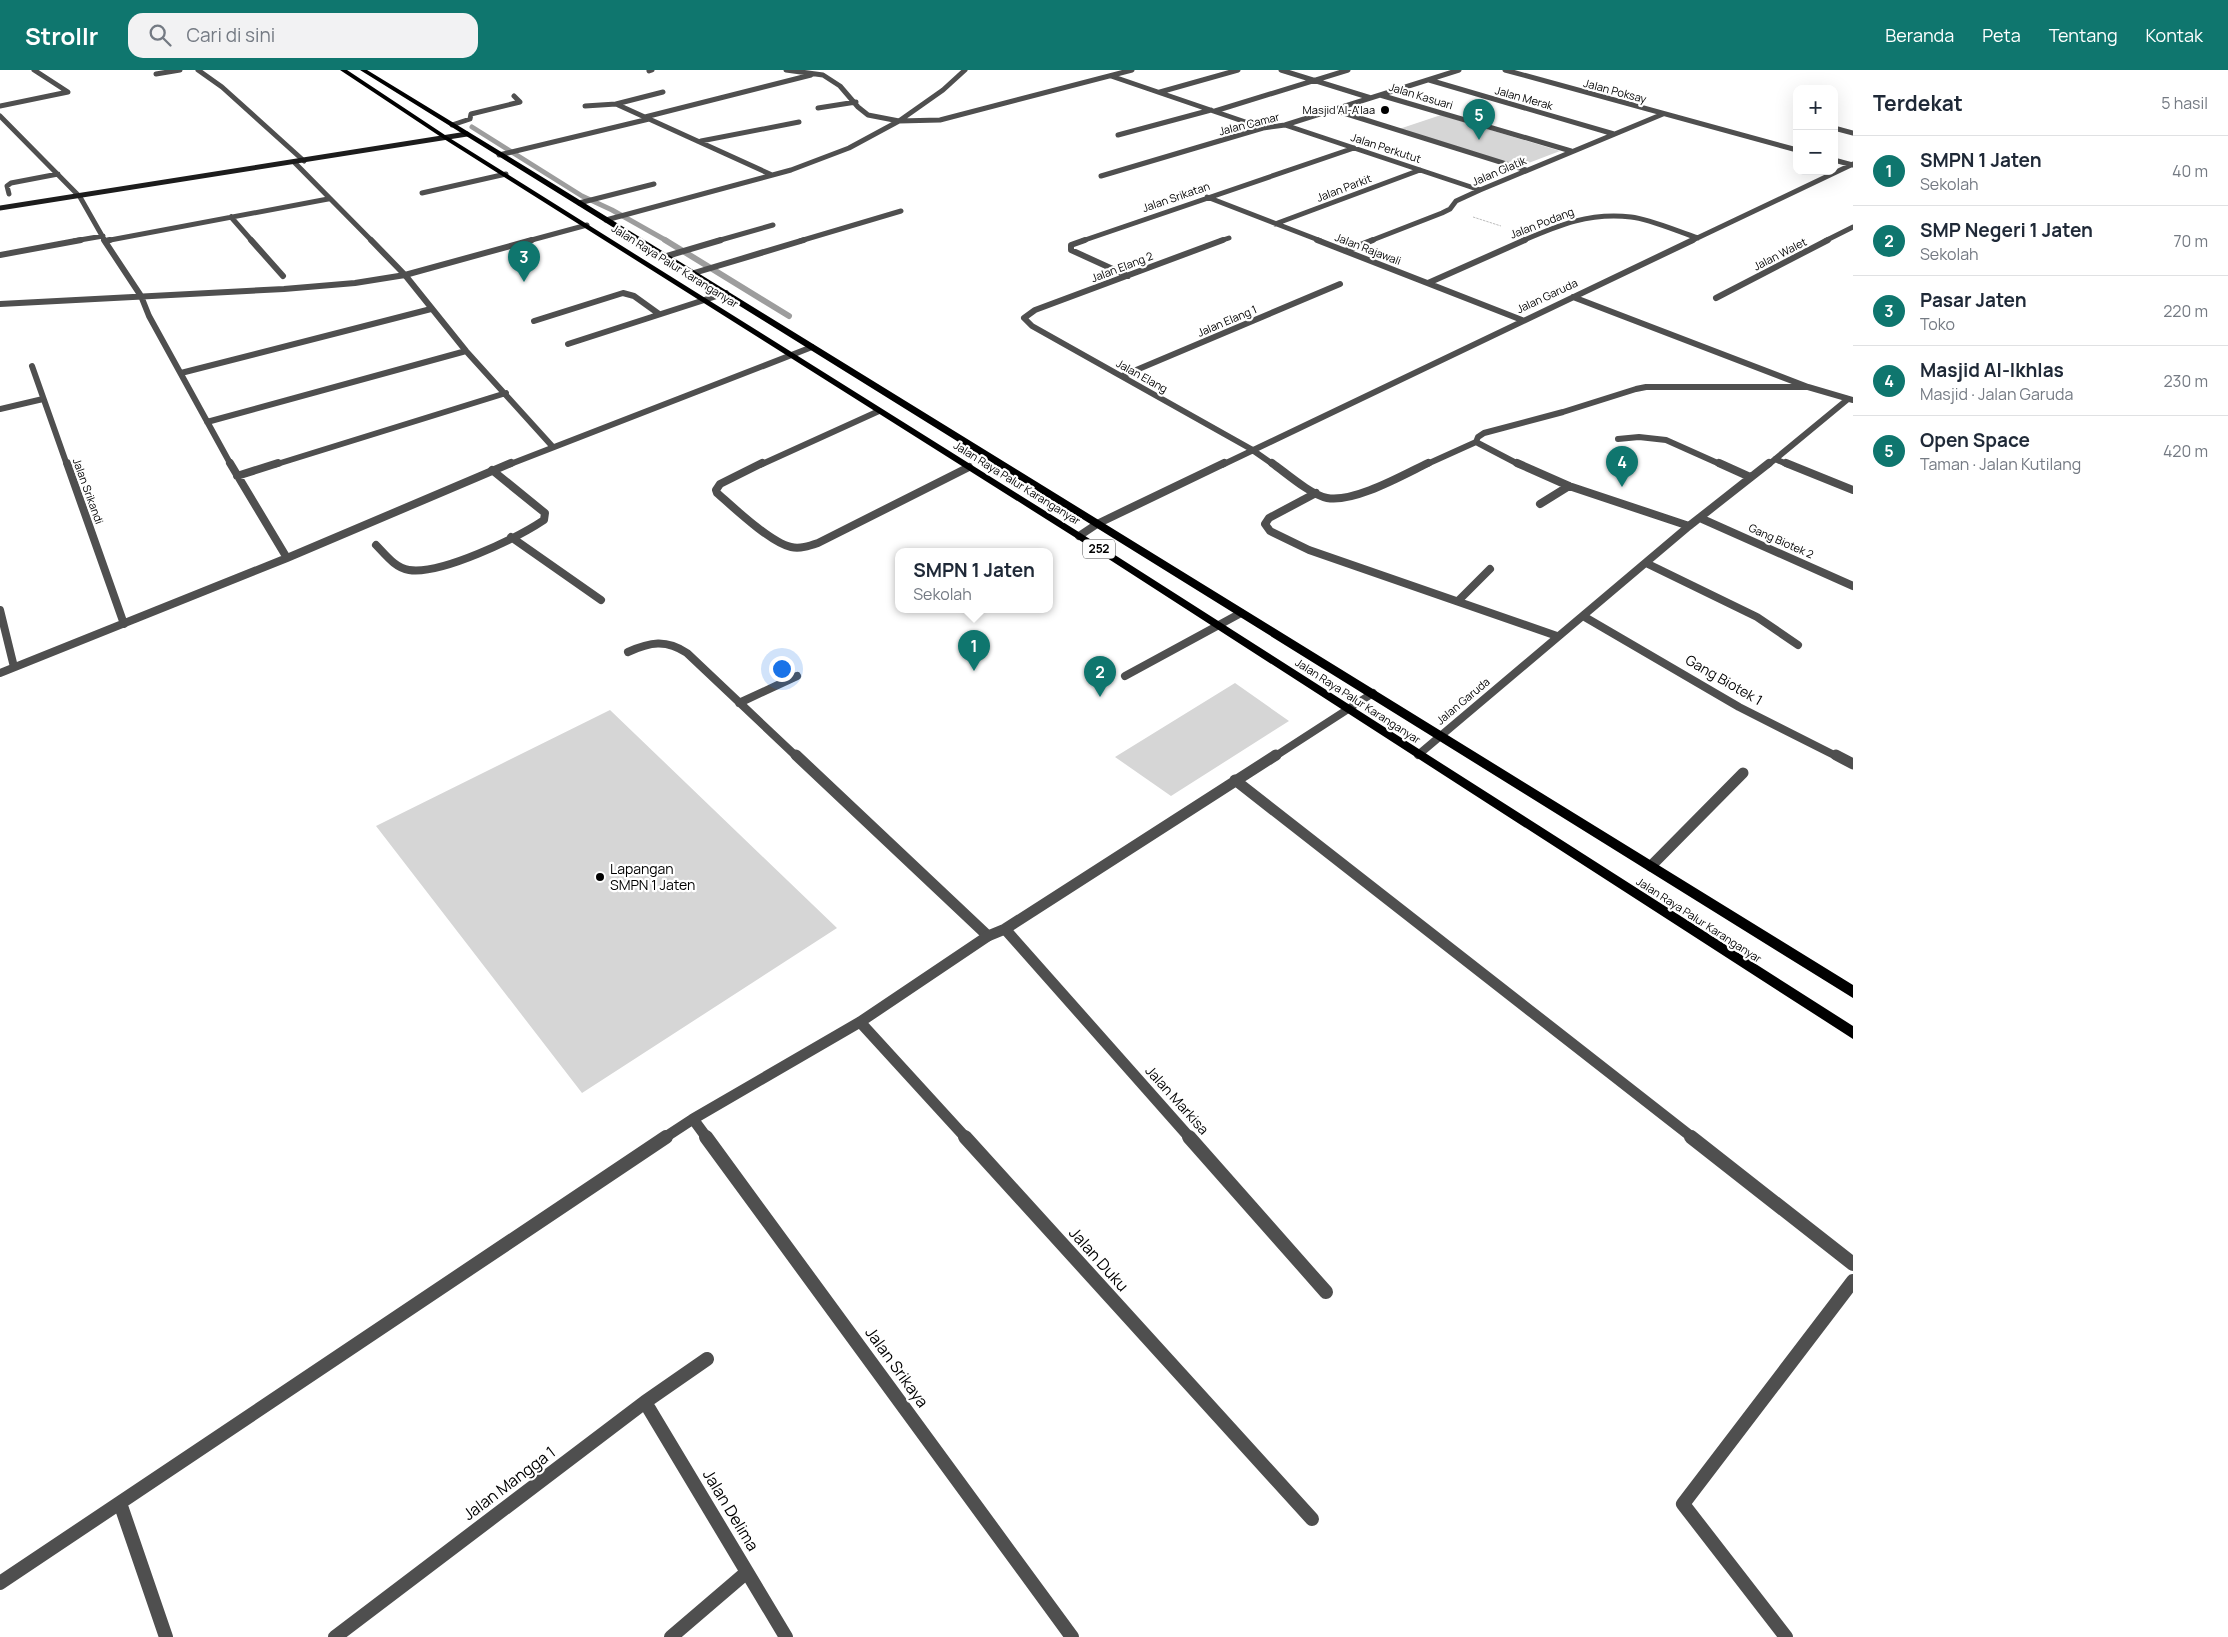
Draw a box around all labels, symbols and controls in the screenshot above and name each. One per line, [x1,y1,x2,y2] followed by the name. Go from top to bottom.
[128,13,478,58] search box
[25,19,98,52] text: Strollr
[146,21,174,49] icon: search
[186,22,275,48] text: Cari di sini
[1885,23,1954,47] text: Beranda
[1982,23,2021,47] text: Peta
[2049,23,2118,47] text: Tentang
[2146,23,2203,47] text: Kontak
[1582,75,1648,106] street label: Jalan Poksay
[1387,79,1455,112] street label: Jalan Kasuari
[1493,82,1555,113] street label: Jalan Merak
[1793,85,1838,175] map controls
[1793,85,1838,130] button: +
[1873,89,1963,117] text: Terdekat
[2161,92,2208,114] text: 5 hasil
[1463,99,1495,140] pin: 5
[1303,102,1375,117] place label: Masjid Al-A'laa
[1379,104,1391,116] marker: Masjid Al-A'laa
[1217,109,1281,138] street label: Jalan Camar
[1349,129,1423,166] street label: Jalan Perkutut
[1793,130,1838,175] button: −
[1920,147,2042,173] text: SMPN 1 Jaten
[1469,152,1529,189] street label: Jalan Glatik
[1885,160,1893,182] text: 1
[2172,160,2208,182] text: 40 m
[1314,170,1373,205] street label: Jalan Parkit
[1920,173,1979,195] text: Sekolah
[1140,178,1212,215] street label: Jalan Srikatan
[1508,203,1576,242] street label: Jalan Podang
[1920,217,2093,243] text: SMP Negeri 1 Jaten
[609,220,741,311] street label: Jalan Raya Palur Karanganyar
[1333,229,1403,268] street label: Jalan Rajawali
[1884,230,1894,252] text: 2
[2173,230,2208,252] text: 70 m
[1751,234,1809,273] street label: Jalan Walet
[508,241,540,282] pin: 3
[1920,243,1979,265] text: Sekolah
[1089,248,1155,285] street label: Jalan Elang 2
[1514,275,1580,316] street label: Jalan Garuda
[1920,287,2027,313] text: Pasar Jaten
[1884,300,1894,322] text: 3
[2163,300,2208,322] text: 220 m
[1195,301,1259,340] street label: Jalan Elang 1
[1920,313,1955,335] text: Toko
[1114,355,1171,396] street label: Jalan Elang
[1920,357,2064,383] text: Masjid Al-Ikhlas
[1884,370,1894,392] text: 4
[2164,370,2208,392] text: 230 m
[1920,383,2073,405] text: Masjid · Jalan Garuda
[1920,427,2030,453] text: Open Space
[951,437,1083,528] street label: Jalan Raya Palur Karanganyar
[1884,440,1894,462] text: 5
[2163,440,2208,462] text: 420 m
[1606,446,1638,487] pin: 4
[1920,453,2081,475] text: Taman · Jalan Kutilang
[70,456,107,526] street label: Jalan Srikandi
[1746,520,1816,562] street label: Gang Biotek 2
[1083,539,1115,558] road number: 252
[895,548,1053,613] popup
[913,557,1035,583] text: SMPN 1 Jaten
[913,583,972,605] text: Sekolah
[958,630,990,671] pin: 1
[1682,650,1766,709] street label: Gang Biotek 1
[1293,654,1424,747] street label: Jalan Raya Palur Karanganyar
[769,656,795,682] your location
[1084,656,1116,697] pin: 2
[1433,674,1493,727] street label: Jalan Garuda
[610,859,695,894] place label: Lapangan SMPN 1 Jaten
[594,871,606,883] marker: Lapangan SMPN 1 Jaten
[1634,873,1765,966] street label: Jalan Raya Palur Karanganyar
[1141,1061,1213,1138] street label: Jalan Markisa
[1064,1222,1134,1296] street label: Jalan Duku
[860,1322,934,1412] street label: Jalan Srikaya
[458,1441,560,1525] street label: Jalan Mangga 1
[698,1465,764,1555] street label: Jalan Delima

